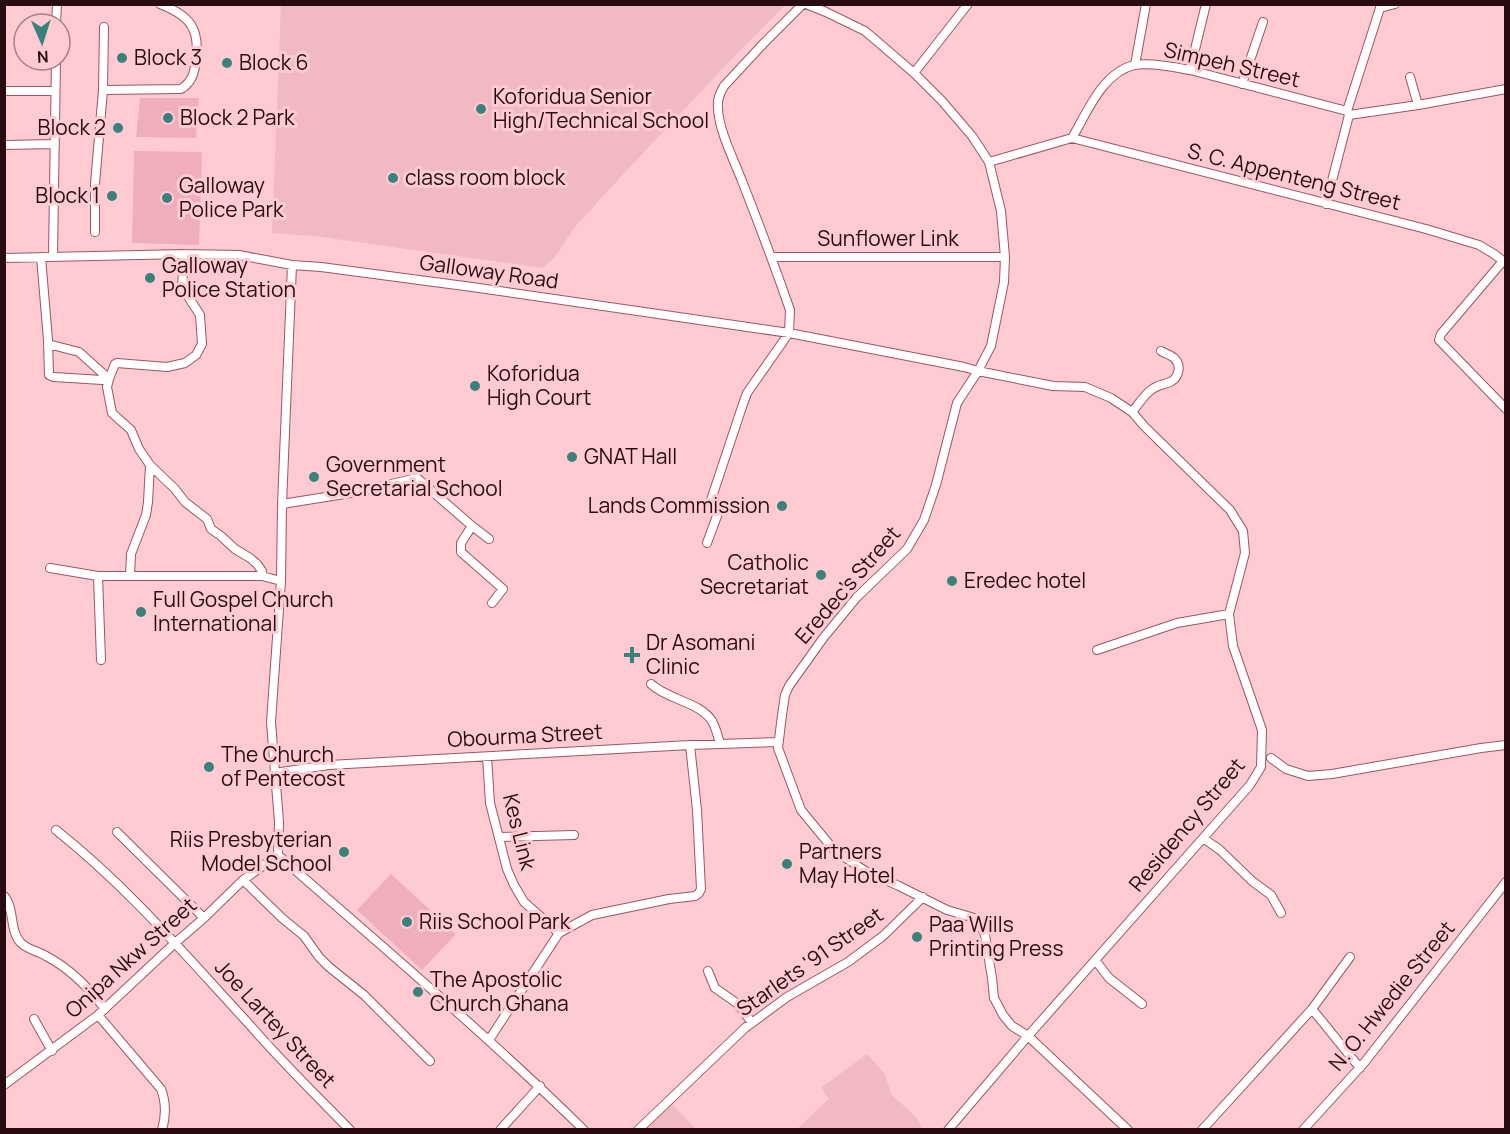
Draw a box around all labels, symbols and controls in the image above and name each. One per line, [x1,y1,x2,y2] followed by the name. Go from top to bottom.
[12,12,72,72] north arrow
[1161,35,1303,93] street label: Simpeh Street
[134,43,202,71] place label: Block 3
[36,46,49,68] text: N
[239,48,308,76] place label: Block 6
[115,51,129,65] marker: Block 3
[220,56,234,70] marker: Block 6
[493,82,709,134] place label: Koforidua Senior High/Technical School
[474,102,488,116] marker: Koforidua Senior High/Technical School
[180,103,295,131] place label: Block 2 Park
[161,111,175,125] marker: Block 2 Park
[38,113,106,141] place label: Block 2
[111,121,125,135] marker: Block 2
[1185,136,1404,216] street label: S. C. Appenteng Street
[405,163,566,191] place label: class room block
[179,171,284,223] place label: Galloway Police Park
[386,171,400,185] marker: class room block
[35,181,100,209] place label: Block 1
[105,189,119,203] marker: Block 1
[160,191,174,205] marker: Galloway Police Park
[817,224,959,252] street label: Sunflower Link
[418,247,560,295] street label: Galloway Road
[162,251,296,303] place label: Galloway Police Station
[143,271,157,285] marker: Galloway Police Station
[487,359,591,411] place label: Koforidua High Court
[468,379,482,393] marker: Koforidua High Court
[584,442,677,470] place label: GNAT Hall
[326,450,503,502] place label: Government Secretarial School
[565,450,579,464] marker: GNAT Hall
[307,470,321,484] marker: Government Secretarial School
[588,491,770,519] place label: Lands Commission
[775,499,789,513] marker: Lands Commission
[788,520,906,649] street label: Eredec's Street
[700,548,809,600] place label: Catholic Secretariat
[964,566,1086,594] place label: Eredec hotel
[814,568,828,582] marker: Catholic Secretariat
[945,574,959,588] marker: Eredec hotel
[153,585,333,637] place label: Full Gospel Church International
[134,605,148,619] marker: Full Gospel Church International
[646,628,755,680] place label: Dr Asomani Clinic
[623,646,641,664] marker: Dr Asomani Clinic
[447,717,603,753] street label: Obourma Street
[221,740,345,792] place label: The Church of Pentecost
[1122,752,1250,897] street label: Residency Street
[202,760,216,774] marker: The Church of Pentecost
[497,791,543,873] street label: Kes Link
[170,825,332,877] place label: Riis Presbyterian Model School
[799,837,895,889] place label: Partners May Hotel
[337,845,351,859] marker: Riis Presbyterian Model School
[780,857,794,871] marker: Partners May Hotel
[59,891,202,1024] street label: Onipa Nkw Street
[731,900,888,1022] street label: Starlets '91 Street
[419,907,571,935] place label: Riis School Park
[929,910,1063,962] place label: Paa Wills Printing Press
[400,915,414,929] marker: Riis School Park
[1322,915,1460,1076] street label: N. O. Hwedie Street
[910,930,924,944] marker: Paa Wills Printing Press
[209,953,342,1093] street label: Joe Lartey Street
[430,965,569,1017] place label: The Apostolic Church Ghana
[411,985,425,999] marker: The Apostolic Church Ghana

